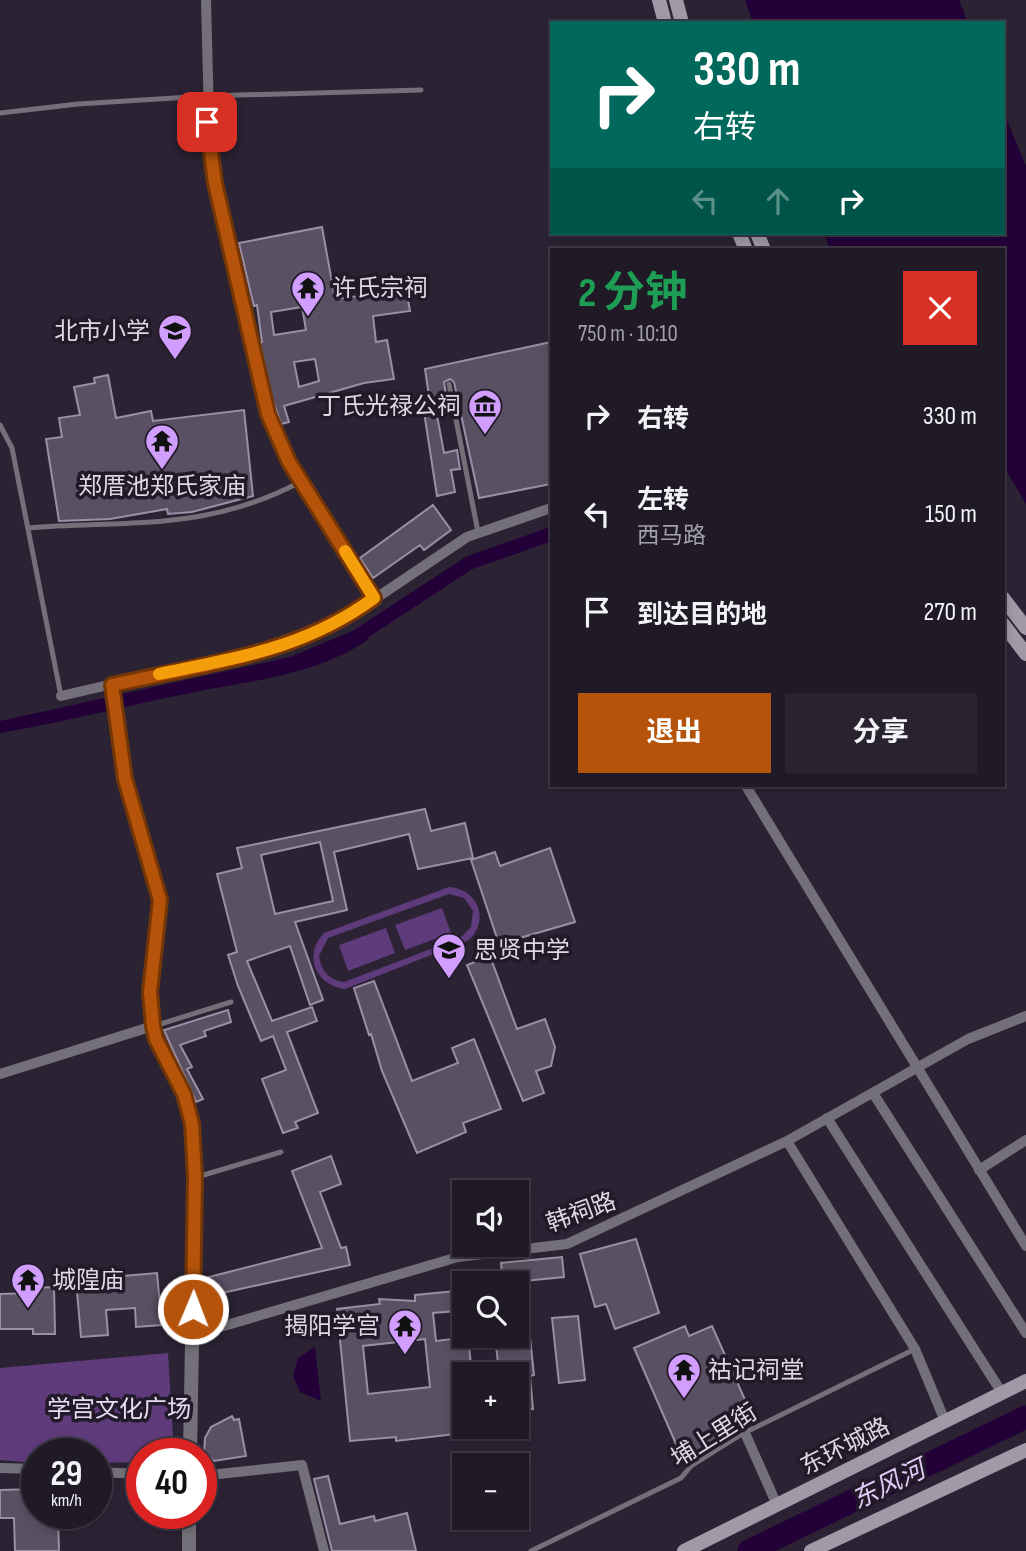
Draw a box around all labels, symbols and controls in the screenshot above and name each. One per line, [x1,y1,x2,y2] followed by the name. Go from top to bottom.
[693,41,800,100] text: 330 m
[578,49,669,140] icon: right
[177,92,237,152] pin
[188,103,226,141] icon: arrive
[693,109,757,148] text: 右转
[686,182,724,220] icon: left
[759,182,797,220] icon: ahead
[832,182,870,220] icon: right
[578,268,687,319] text: 2 分钟
[289,269,327,318] temple icon: 许氏宗祠
[903,271,977,345] button: close
[332,274,428,303] place label: 许氏宗祠
[156,312,194,361] school or university icon: 北市小学
[54,317,150,346] place label: 北市小学
[578,320,678,348] text: 750 m · 10:10
[466,387,504,436] museum icon: 丁氏光禄公祠
[317,392,461,421] place label: 丁氏光禄公祠
[578,397,616,435] icon: right
[923,401,977,432] text: 330 m
[637,404,689,435] text: 右转
[143,422,181,471] temple icon: 郑厝池郑氏家庙
[78,472,246,501] place label: 郑厝池郑氏家庙
[637,485,689,516] text: 左转
[578,495,616,533] icon: left
[925,499,977,530] text: 150 m
[637,522,706,550] text: 西马路
[578,593,616,631] icon: arrive
[924,597,977,628] text: 270 m
[637,600,767,631] text: 到达目的地
[578,693,771,773] button: 退出
[785,693,977,773] button: 分享
[430,931,468,980] school or university icon: 思贤中学
[474,936,570,965] place label: 思贤中学
[452,1180,529,1530] map controls
[452,1180,529,1257] button: sound
[542,1187,620,1238] street label: 韩祠路
[9,1261,47,1310] temple icon: 城隍庙
[52,1266,124,1295] place label: 城隍庙
[452,1271,529,1348] button: search
[156,1272,230,1346] position arrow
[386,1307,424,1356] temple icon: 揭阳学宫
[284,1312,380,1341] place label: 揭阳学宫
[665,1351,703,1400] temple icon: 祜记祠堂
[708,1356,804,1385] place label: 祜记祠堂
[452,1362,529,1439] button: +
[47,1395,191,1424] park label: 学宫文化广场
[666,1398,763,1473] street label: 埔上里街
[796,1412,895,1481] street label: 东环城路
[126,1438,217,1529] speed limit sign: 40
[847,1452,935,1516] water label: 东风河
[51,1453,82,1496] text: 29
[452,1453,529,1530] button: −
[51,1490,82,1511] text: km/h

